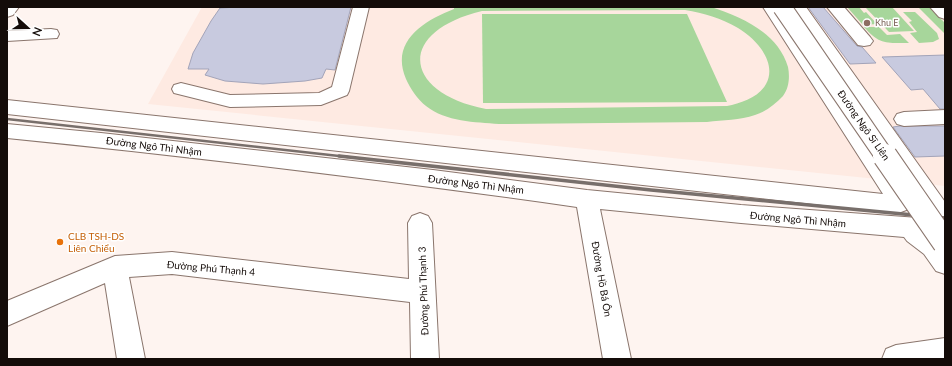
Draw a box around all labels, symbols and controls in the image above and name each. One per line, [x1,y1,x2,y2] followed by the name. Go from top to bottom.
[8,8,48,48] north arrow
[875,17,899,28] place label: Khu E
[862,18,872,28] marker: Khu E
[30,25,45,38] text: N
[835,88,893,162] street label: Đường Ngô Sĩ Liên
[105,134,203,158] street label: Đường Ngô Thì Nhậm
[427,172,525,196] street label: Đường Ngô Thì Nhậm
[749,209,847,229] street label: Đường Ngô Thì Nhậm
[68,230,124,254] place label: CLB TSH-DS Liên Chiểu
[55,237,65,247] marker: CLB TSH-DS Liên Chiểu
[589,240,615,318] street label: Đường Hồ Bá Ôn
[415,246,431,336] street label: Đường Phú Thạnh 3
[166,258,256,278] street label: Đường Phú Thạnh 4

